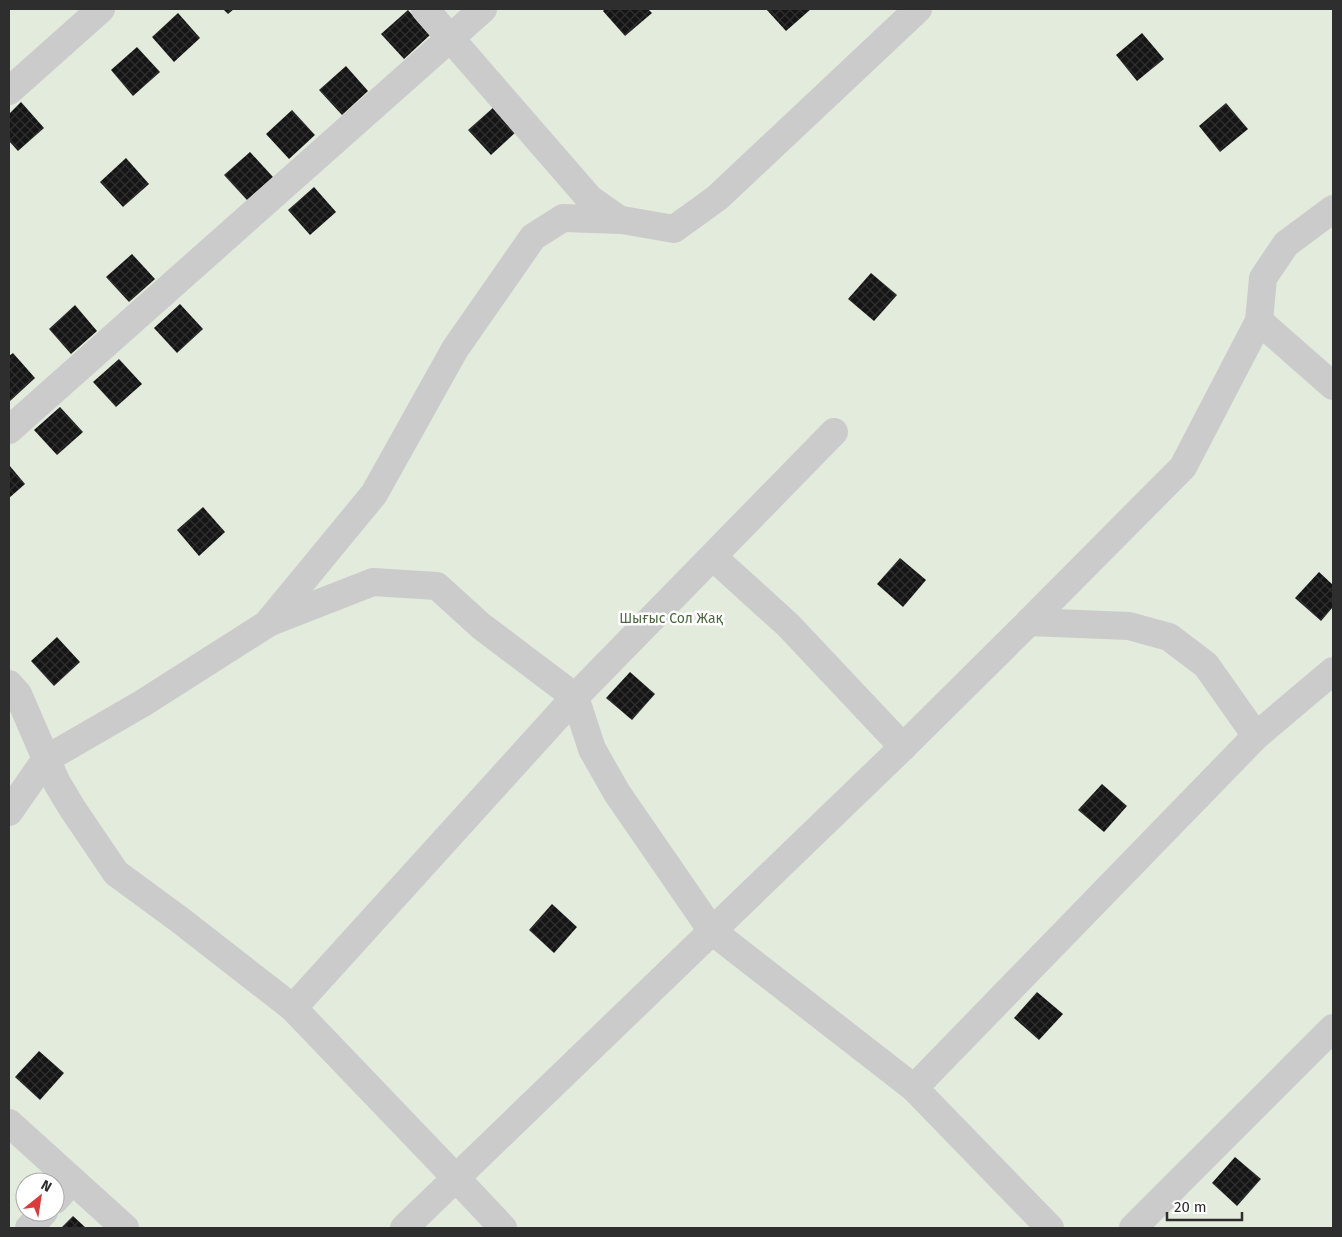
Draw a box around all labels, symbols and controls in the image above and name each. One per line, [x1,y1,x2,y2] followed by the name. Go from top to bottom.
[619,610,724,627] park label: Шығыс Сол Жақ
[15,1172,65,1222] north arrow
[38,1176,55,1196] text: N
[1167,1190,1242,1222] scale bar
[1174,1198,1207,1216] text: 20 m

